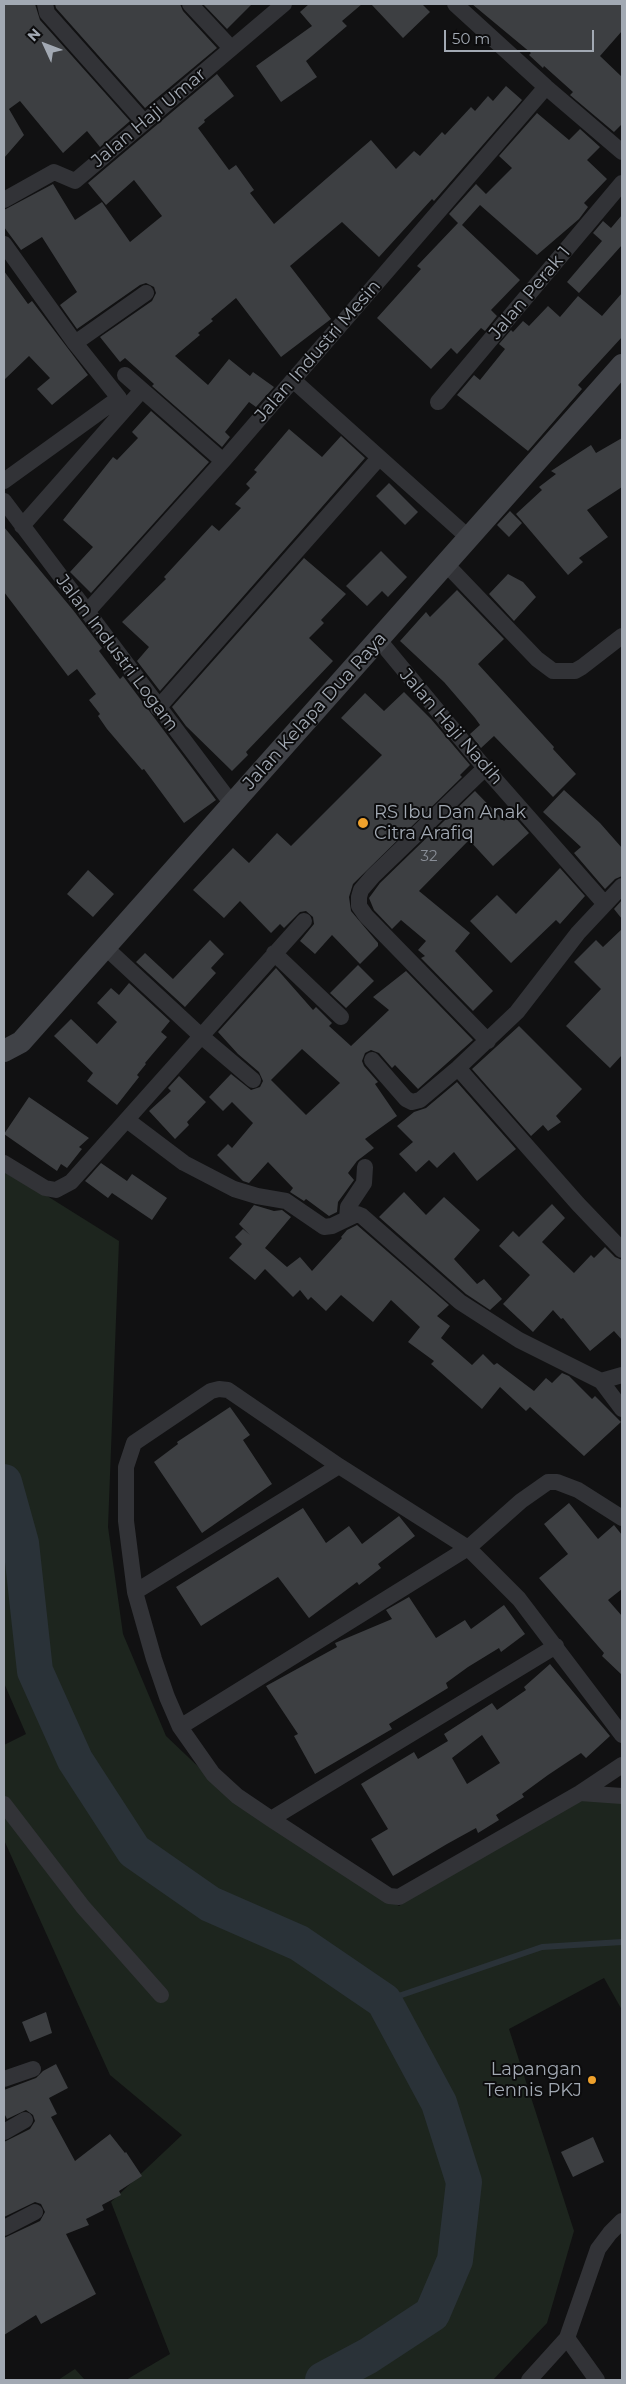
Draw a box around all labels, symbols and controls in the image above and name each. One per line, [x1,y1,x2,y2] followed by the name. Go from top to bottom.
[20,20,70,70] north arrow
[446,20,596,52] scale bar
[24,24,44,45] text: N
[452,29,490,48] text: 50 m
[87,64,211,172] street label: Jalan Haji Umar
[485,242,575,344] street label: Jalan Perak 1
[251,276,385,426] street label: Jalan Industri Mesin
[51,570,183,736] street label: Jalan Industri Logam
[239,628,391,794] street label: Jalan Kelapa Dua Raya
[395,665,507,789] street label: Jalan Haji Nadih
[374,802,526,844] place label: RS Ibu Dan Anak Citra Arafiq
[356,816,370,830] marker: RS Ibu Dan Anak Citra Arafiq
[421,848,437,866] house number: 32
[485,2059,582,2102] place label: Lapangan Tennis PKJ
[586,2074,598,2086] marker: Lapangan Tennis PKJ

